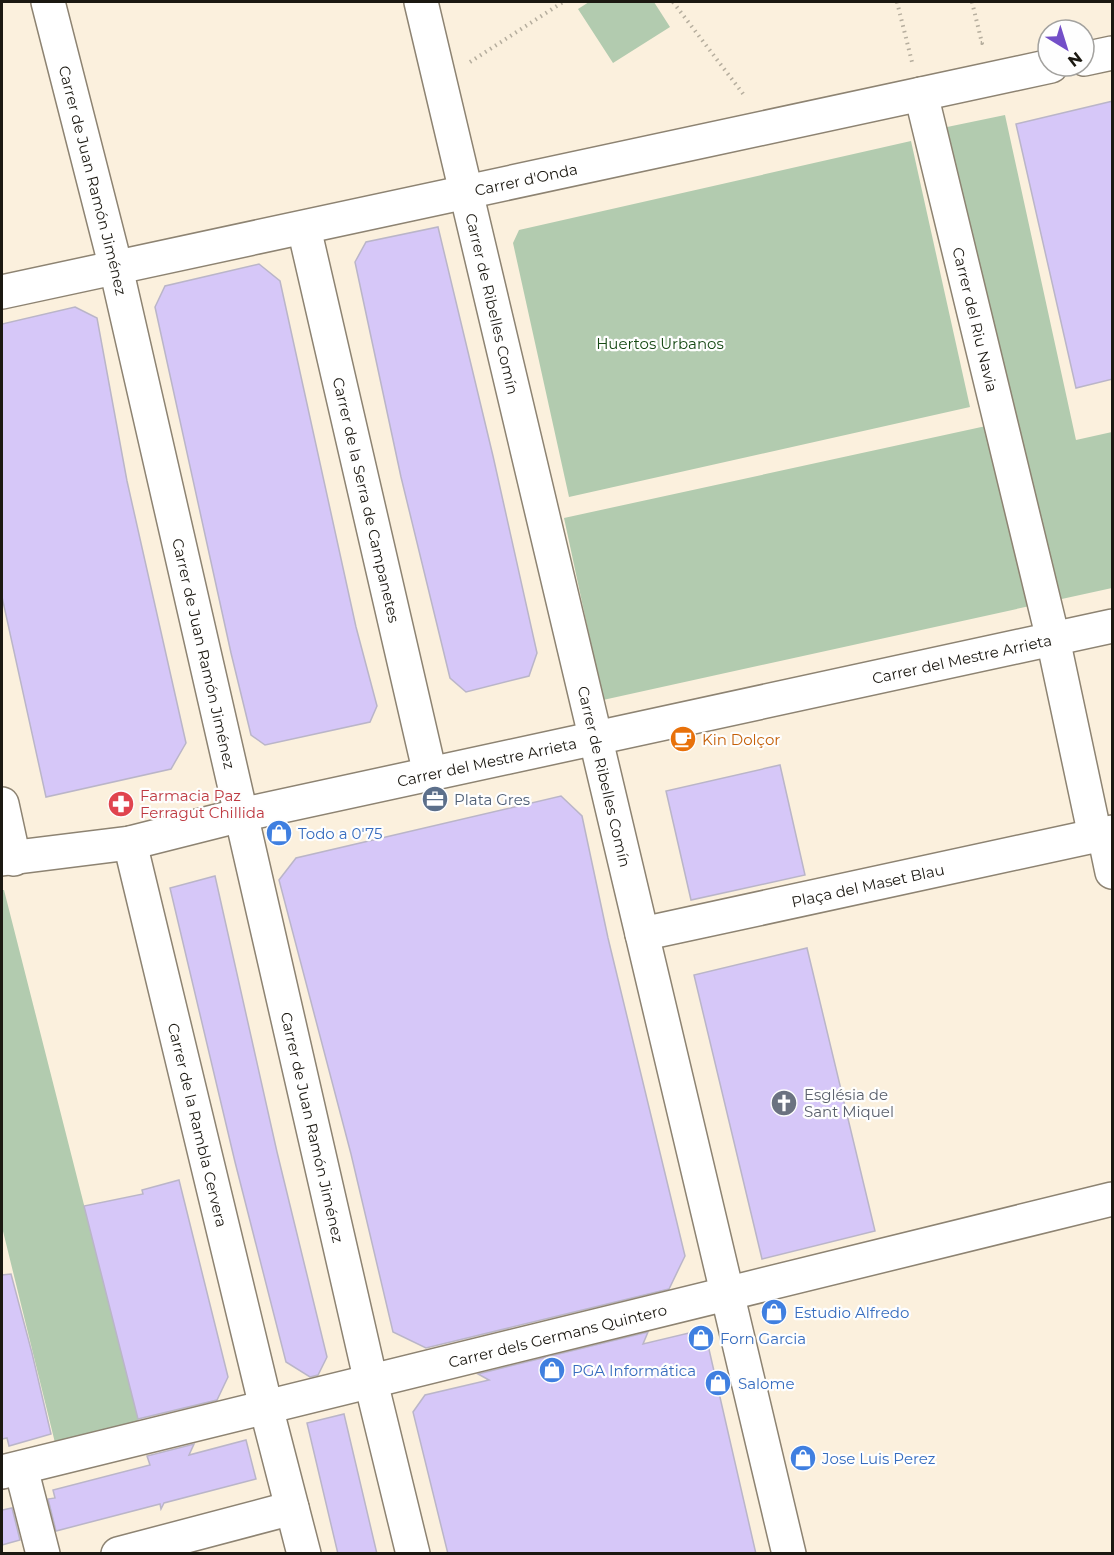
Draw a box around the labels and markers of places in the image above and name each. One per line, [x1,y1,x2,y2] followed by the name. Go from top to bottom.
[668,724,698,754] cafe icon: Kin Dolçor
[702,730,780,749] place label: Kin Dolçor
[420,784,450,814] office icon: Plata Gres
[140,786,265,822] place label: Farmacia Paz Ferragut Chillida
[106,789,136,819] pharmacy icon: Farmacia Paz Ferragut Chillida
[454,790,530,809] place label: Plata Gres
[264,818,294,848] shop icon: Todo a 0'75
[298,824,382,843] place label: Todo a 0'75
[804,1085,894,1121] place label: Església de Sant Miquel
[769,1088,799,1118] church icon: Església de Sant Miquel
[759,1297,789,1327] shop icon: Estudio Alfredo
[794,1303,909,1322] place label: Estudio Alfredo
[686,1323,716,1353] shop icon: Forn Garcia
[720,1329,806,1348] place label: Forn Garcia
[537,1355,567,1385] shop icon: PGA Informática
[572,1361,696,1380] place label: PGA Informática
[703,1368,733,1398] shop icon: Salome
[738,1374,795,1393] place label: Salome
[788,1443,818,1473] shop icon: Jose Luis Perez
[821,1449,936,1468] place label: Jose Luis Perez

